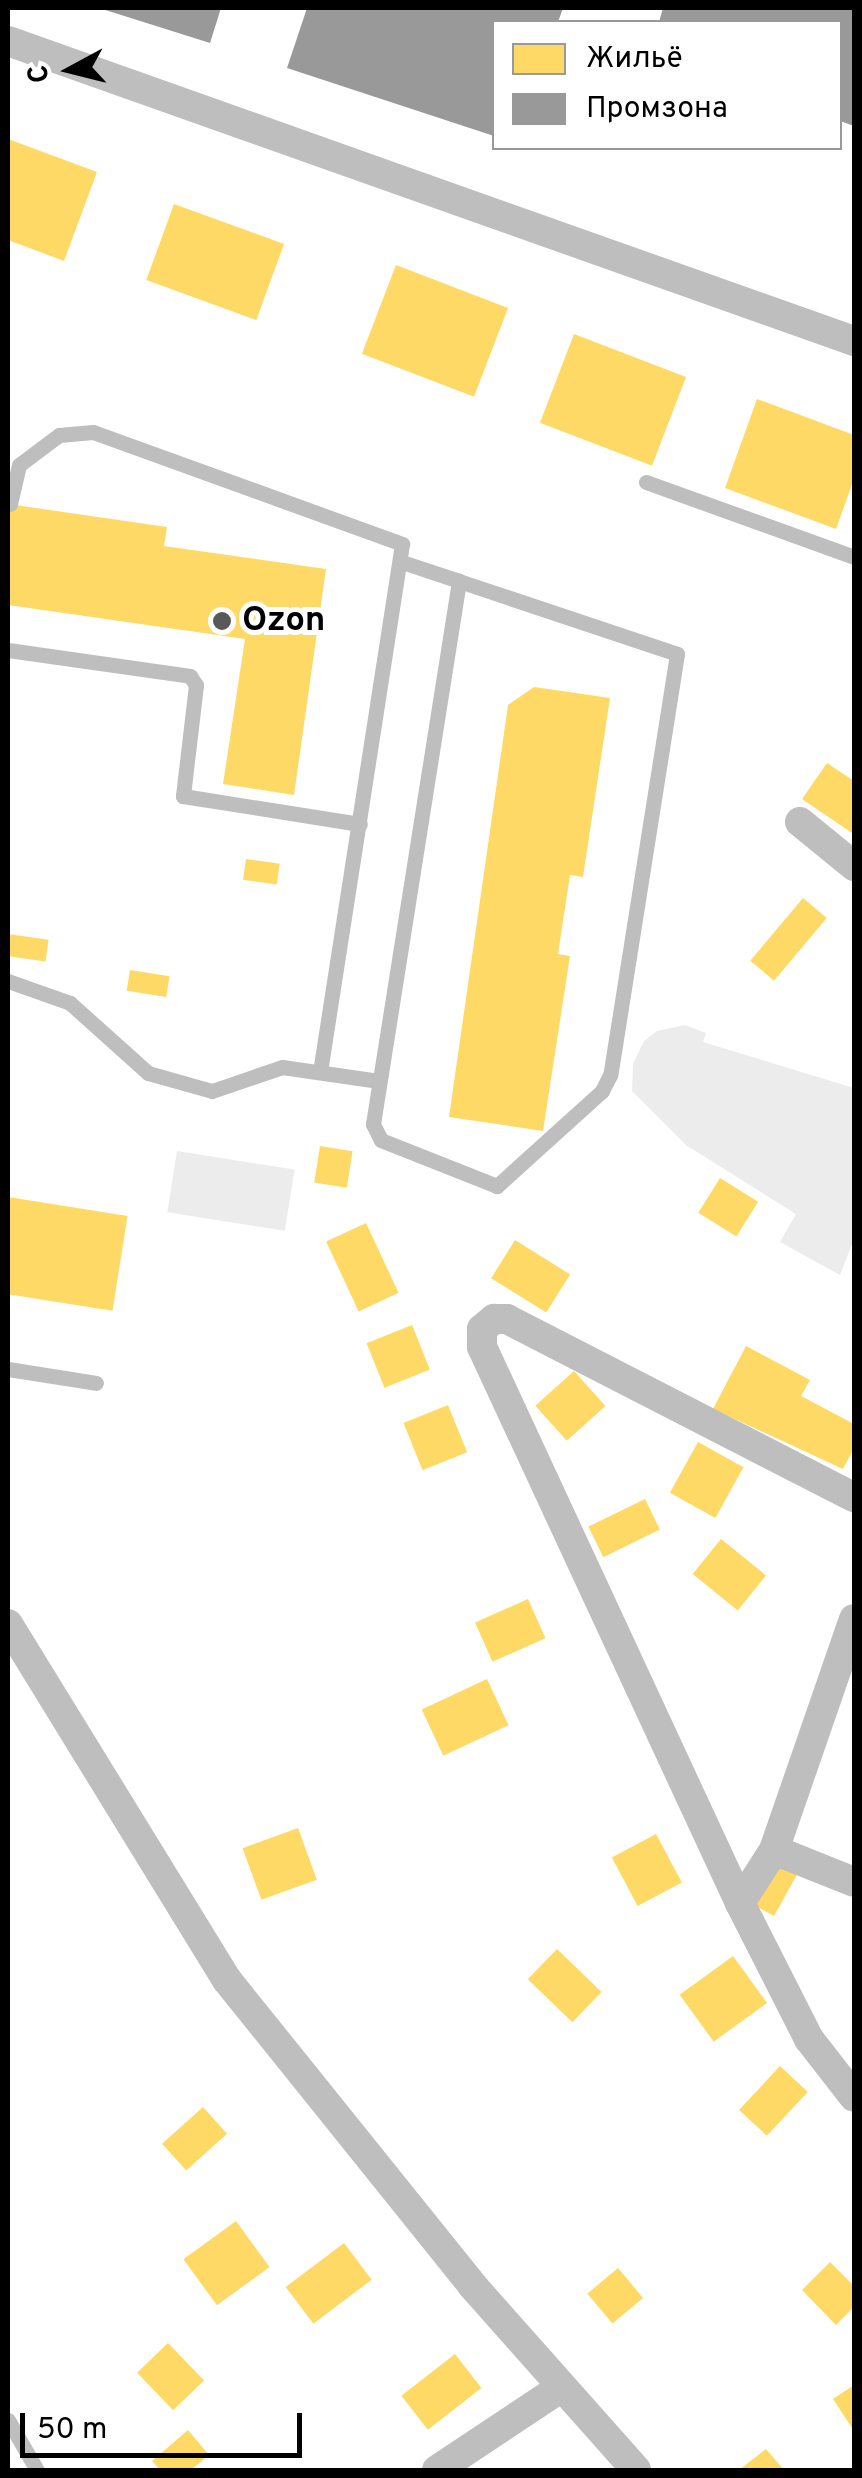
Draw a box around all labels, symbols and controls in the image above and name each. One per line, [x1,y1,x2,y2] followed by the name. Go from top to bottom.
[20,20,120,120] north arrow
[492,20,842,150] legend
[586,41,683,78] text: Жильё
[21,63,59,85] text: С
[586,91,728,128] text: Промзона
[242,600,326,642] place label: Ozon
[211,610,233,632] marker: Ozon
[25,2393,308,2455] scale bar
[37,2412,107,2449] text: 50 m

